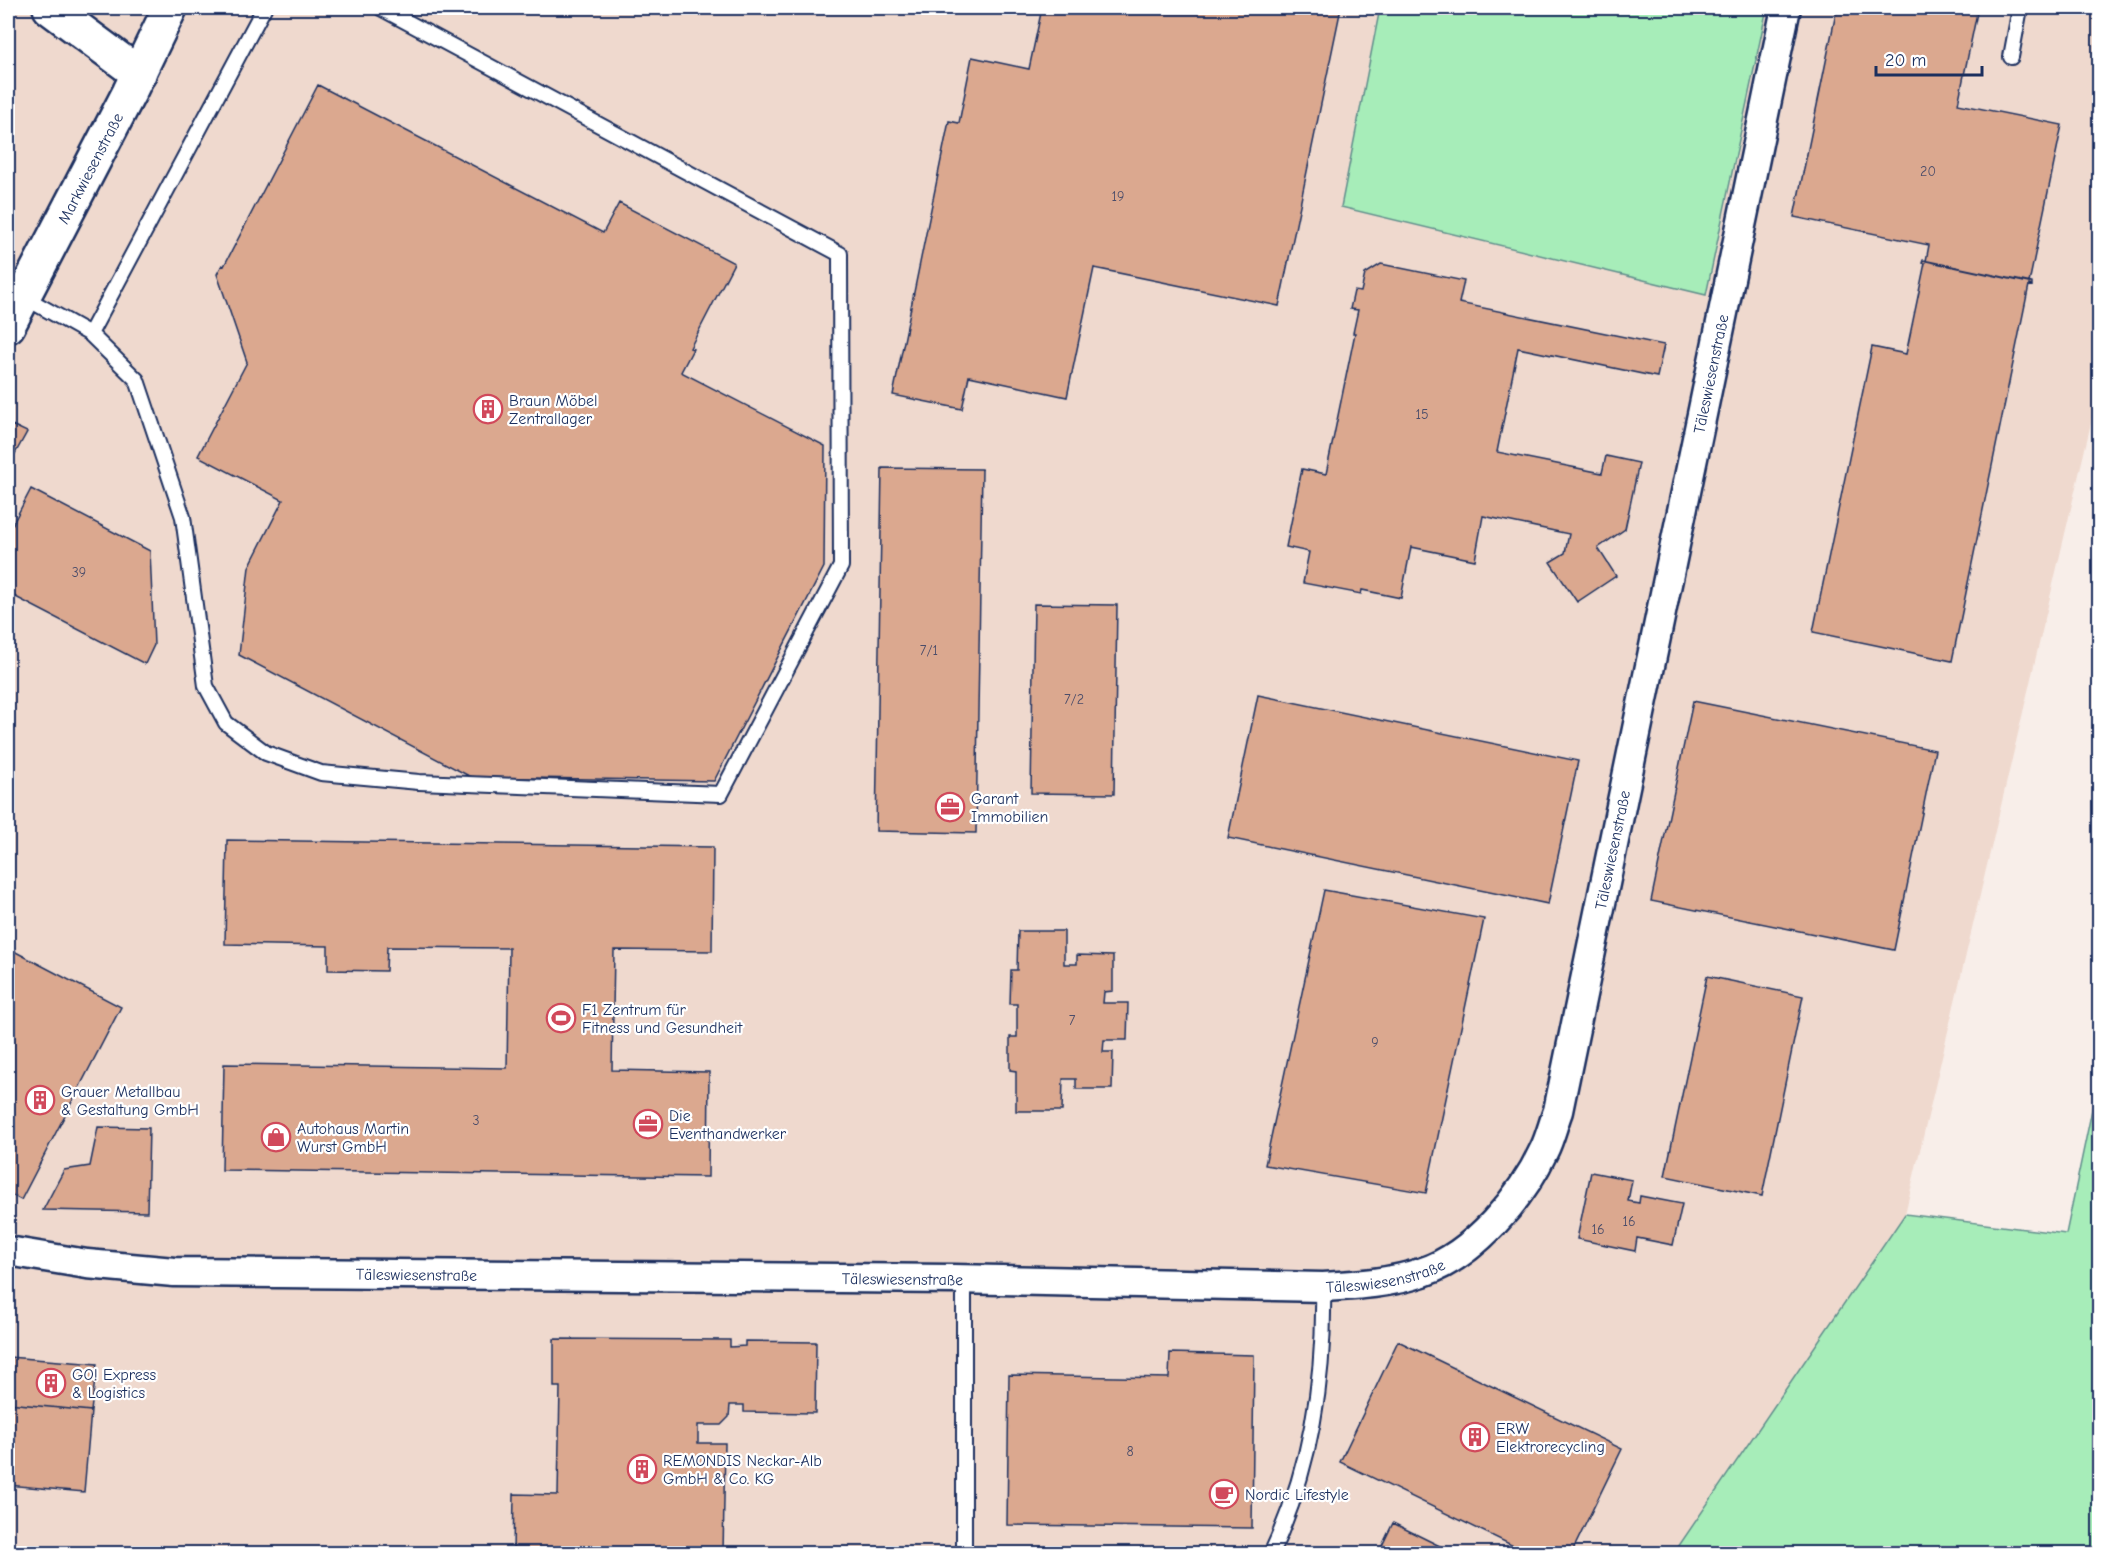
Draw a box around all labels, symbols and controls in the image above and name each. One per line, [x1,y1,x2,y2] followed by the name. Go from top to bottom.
[1876,39,1982,77] scale bar
[1885,50,1926,71] text: 20 m
[55,110,127,227] street label: Markwiesenstraße
[1920,163,1936,180] house number: 20
[1112,188,1124,205] house number: 19
[1690,313,1732,435] street label: Täleswiesenstraße
[509,392,598,428] place label: Braun Möbel Zentrallager
[472,393,504,425] building icon: Braun Möbel Zentrallager
[1415,406,1429,423] house number: 15
[72,564,86,581] house number: 39
[920,642,938,659] house number: 7/1
[1064,691,1084,708] house number: 7/2
[1592,789,1634,911] street label: Täleswiesenstraße
[971,790,1048,826] place label: Garant Immobilien
[934,791,966,823] office icon: Garant Immobilien
[582,1001,743,1037] place label: F1 Zentrum für Fitness und Gesundheit
[545,1002,577,1034] sports icon: F1 Zentrum für Fitness und Gesundheit
[1069,1012,1076,1029] house number: 7
[1371,1034,1379,1051] house number: 9
[61,1083,199,1119] place label: Grauer Metallbau & Gestaltung GmbH
[24,1084,56,1116] building icon: Grauer Metallbau & Gestaltung GmbH
[669,1107,787,1143] place label: Die Eventhandwerker
[632,1108,664,1140] office icon: Die Eventhandwerker
[472,1112,480,1129] house number: 3
[297,1120,409,1156] place label: Autohaus Martin Wurst GmbH
[260,1121,292,1153] shop icon: Autohaus Martin Wurst GmbH
[1622,1213,1636,1230] house number: 16
[1591,1221,1605,1238] house number: 16
[1325,1256,1448,1297] street label: Täleswiesenstraße
[356,1266,477,1285] street label: Täleswiesenstraße
[842,1270,963,1289] street label: Täleswiesenstraße
[72,1366,156,1402] place label: GO! Express & Logistics
[35,1367,67,1399] building icon: GO! Express & Logistics
[1496,1420,1605,1456] place label: ERW Elektrorecycling
[1459,1421,1491,1453] building icon: ERW Elektrorecycling
[1126,1443,1134,1460] house number: 8
[663,1452,822,1488] place label: REMONDIS Neckar-Alb GmbH & Co. KG
[626,1453,658,1485] building icon: REMONDIS Neckar-Alb GmbH & Co. KG
[1208,1478,1240,1510] cafe icon: Nordic Lifestyle
[1245,1486,1349,1504] place label: Nordic Lifestyle

